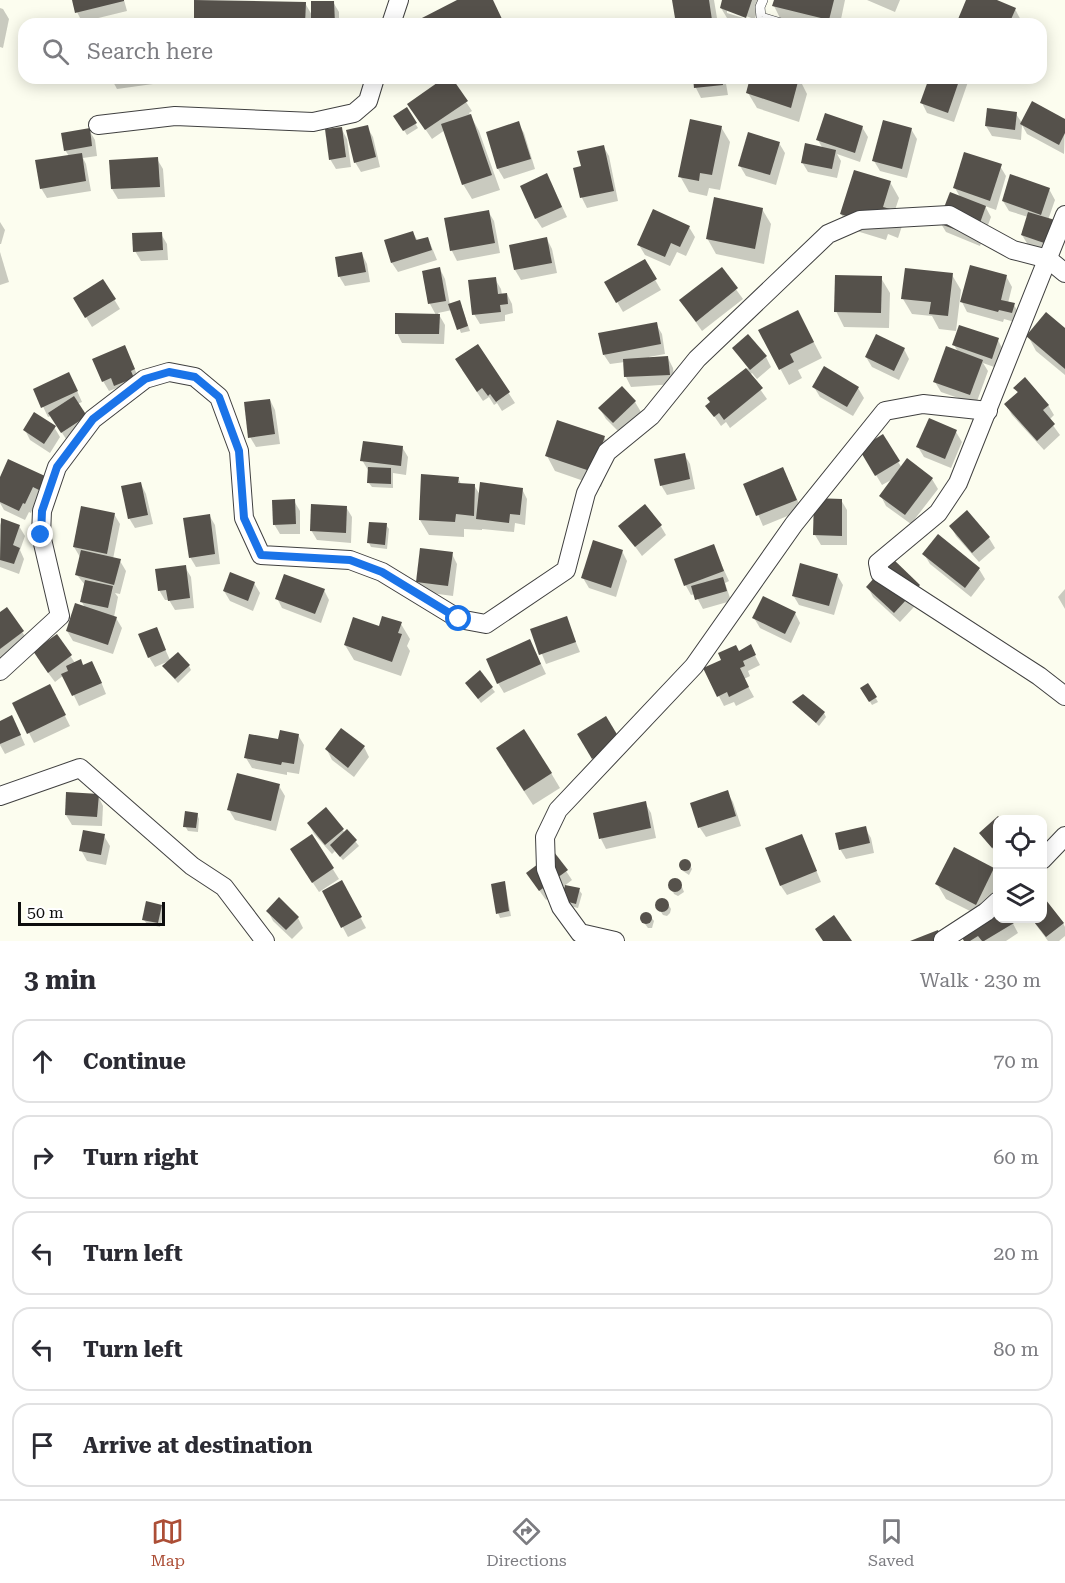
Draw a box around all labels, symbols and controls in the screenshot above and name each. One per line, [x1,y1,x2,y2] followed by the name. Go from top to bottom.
[18,18,1047,84] search box
[39,35,72,68] icon: search
[87,39,213,64] text: Search here
[27,521,53,547] route end
[445,605,471,631] route start
[993,815,1047,923] map controls
[993,815,1047,869] button: locate
[993,869,1047,923] button: layers
[18,899,165,926] scale bar
[27,903,64,922] text: 50 m
[24,965,96,995] text: 3 min
[920,968,1041,992] text: Walk · 230 m
[26,1045,59,1078] icon: ahead
[83,1049,186,1074] text: Continue
[993,1049,1039,1073] text: 70 m
[26,1141,59,1174] icon: right
[83,1145,198,1170] text: Turn right
[993,1145,1039,1169] text: 60 m
[26,1237,59,1270] icon: left
[83,1241,183,1266] text: Turn left
[993,1241,1039,1265] text: 20 m
[26,1333,59,1366] icon: left
[83,1337,183,1362] text: Turn left
[993,1337,1039,1361] text: 80 m
[26,1429,59,1462] icon: arrive
[83,1433,312,1458] text: Arrive at destination
[151,1515,185,1570] tab: Map
[486,1515,567,1570] tab: Directions
[868,1515,914,1570] tab: Saved

